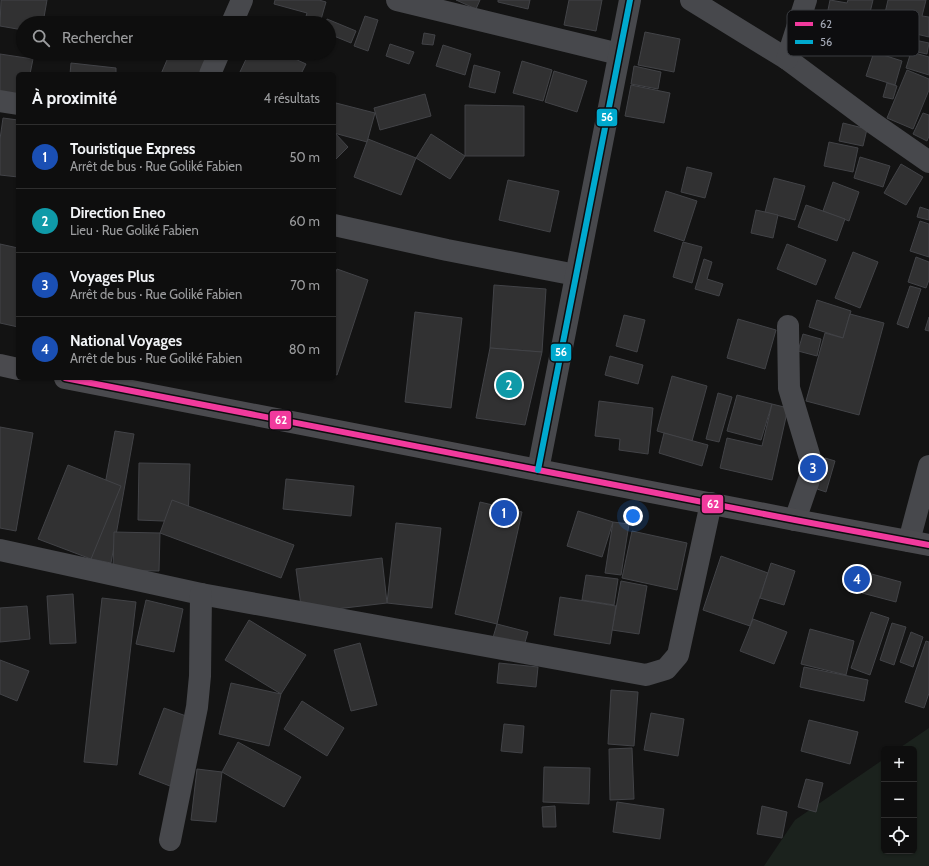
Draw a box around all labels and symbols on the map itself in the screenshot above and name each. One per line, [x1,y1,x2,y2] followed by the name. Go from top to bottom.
[787,10,919,56] legend
[820,17,832,31] text: 62
[820,35,832,49] text: 56
[596,108,618,127] line badge: 56
[601,110,613,124] text: 56
[550,343,572,362] line badge: 56
[555,345,567,359] text: 56
[496,370,522,400] pin: 2
[269,410,292,430] line badge: 62
[275,413,287,427] text: 62
[800,453,826,483] pin: 3
[701,494,724,514] line badge: 62
[707,497,719,511] text: 62
[491,498,517,528] pin: 1
[623,506,643,526] your location
[844,564,870,594] pin: 4

